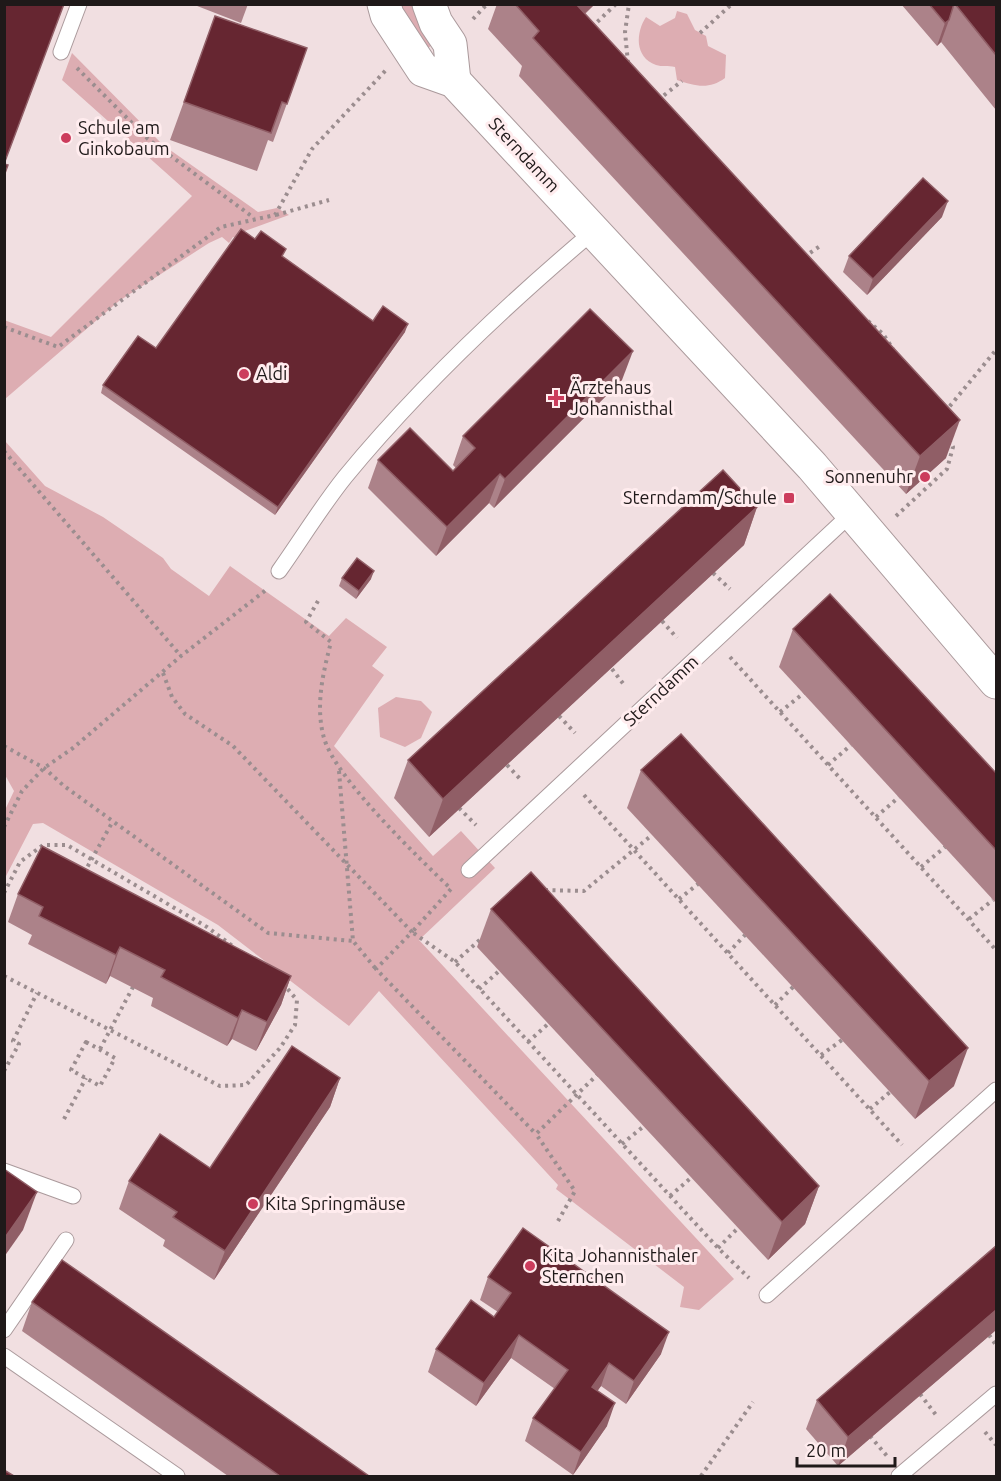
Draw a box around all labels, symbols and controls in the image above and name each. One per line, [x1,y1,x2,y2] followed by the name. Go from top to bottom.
[485,113,564,196] street label: Sterndamm
[78,117,169,158] place label: Schule am Ginkobaum
[59,131,73,145] marker: Schule am Ginkobaum
[256,363,287,383] place label: Aldi
[237,367,251,381] marker: Aldi
[570,377,673,418] place label: Ärztehaus Johannisthal
[547,389,565,407] marker: Ärztehaus Johannisthal
[825,466,913,486] place label: Sonnenuhr
[918,470,932,484] marker: Sonnenuhr
[623,487,777,507] place label: Sterndamm/Schule
[782,491,796,505] marker: Sterndamm/Schule
[619,651,702,730] street label: Sterndamm
[265,1193,406,1213] place label: Kita Springmäuse
[246,1197,260,1211] marker: Kita Springmäuse
[542,1245,698,1286] place label: Kita Johannisthaler Sternchen
[523,1259,537,1273] marker: Kita Johannisthaler Sternchen
[797,1430,894,1468] scale bar
[806,1440,846,1460] text: 20 m

